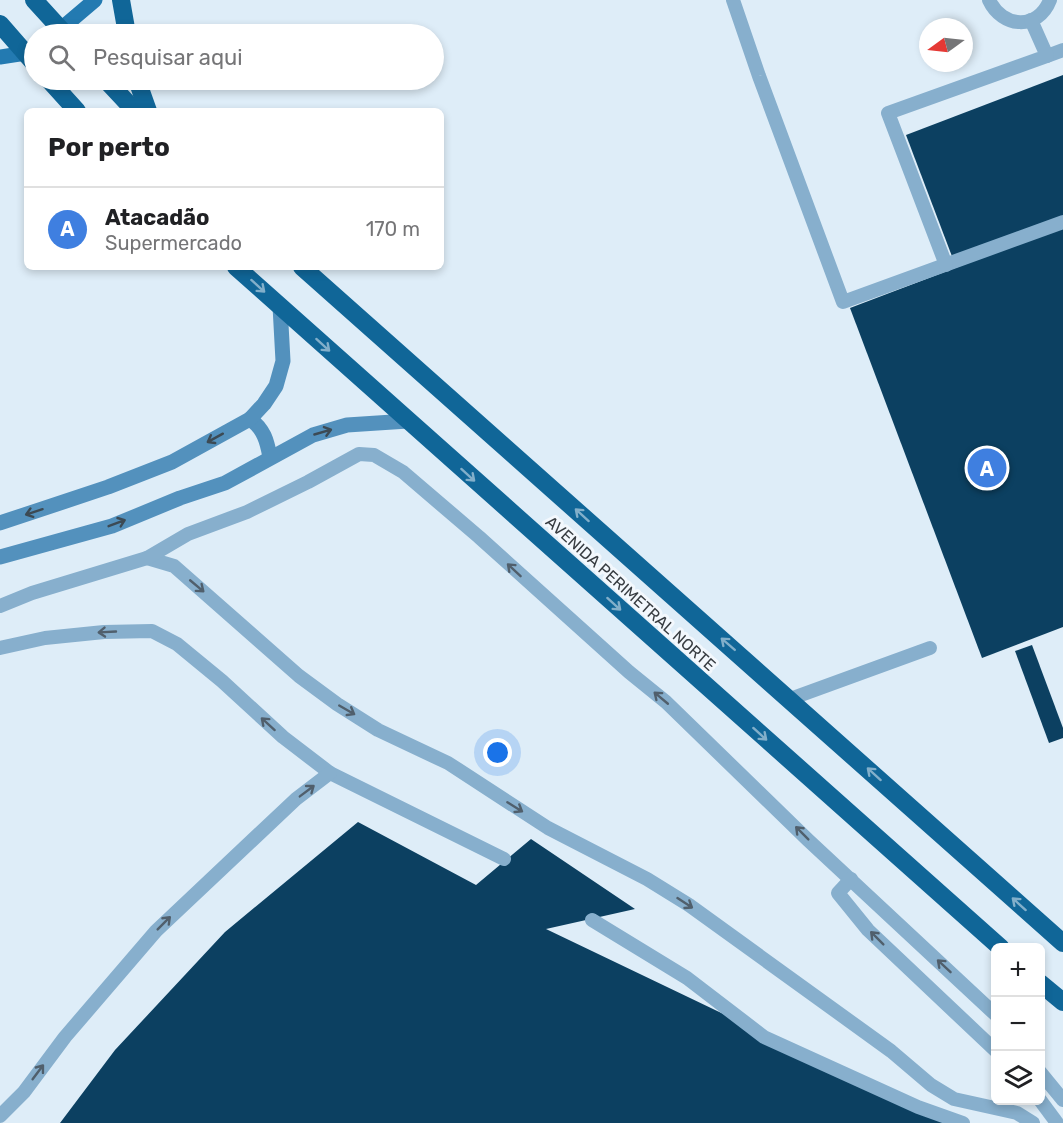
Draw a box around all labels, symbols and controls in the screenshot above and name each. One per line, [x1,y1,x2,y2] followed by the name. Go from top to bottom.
[919,18,973,72] north arrow
[24,24,444,90] search box
[45,41,78,74] icon: search
[93,44,243,71] text: Pesquisar aqui
[48,132,170,163] text: Por perto
[105,204,210,231] text: Atacadão
[60,217,75,241] text: A
[366,217,420,241] text: 170 m
[105,231,242,255] text: Supermercado
[250,279,265,293] one-way arrow
[315,338,330,352] one-way arrow
[313,426,332,437] one-way arrow
[206,433,224,444] one-way arrow
[968,446,1006,490] pin: A
[461,468,476,482] one-way arrow
[25,507,44,518] one-way arrow
[575,508,590,522] one-way arrow
[542,512,720,675] street label: AVENIDA PERIMETRAL NORTE
[107,517,126,528] one-way arrow
[507,563,522,577] one-way arrow
[189,579,204,593] one-way arrow
[606,597,621,611] one-way arrow
[97,627,117,638] one-way arrow
[721,637,736,651] one-way arrow
[654,691,669,705] one-way arrow
[338,705,355,717] one-way arrow
[261,716,276,731] one-way arrow
[752,727,767,741] one-way arrow
[483,738,512,767] your location
[867,767,882,781] one-way arrow
[299,785,315,798] one-way arrow
[507,801,524,814] one-way arrow
[794,825,809,840] one-way arrow
[676,897,693,909] one-way arrow
[1012,897,1027,911] one-way arrow
[156,916,171,930] one-way arrow
[869,931,884,946] one-way arrow
[991,943,1045,1105] map controls
[991,943,1045,997] button: +
[937,959,952,973] one-way arrow
[991,997,1045,1051] button: −
[991,1051,1045,1105] button: layers
[32,1065,45,1081] one-way arrow

